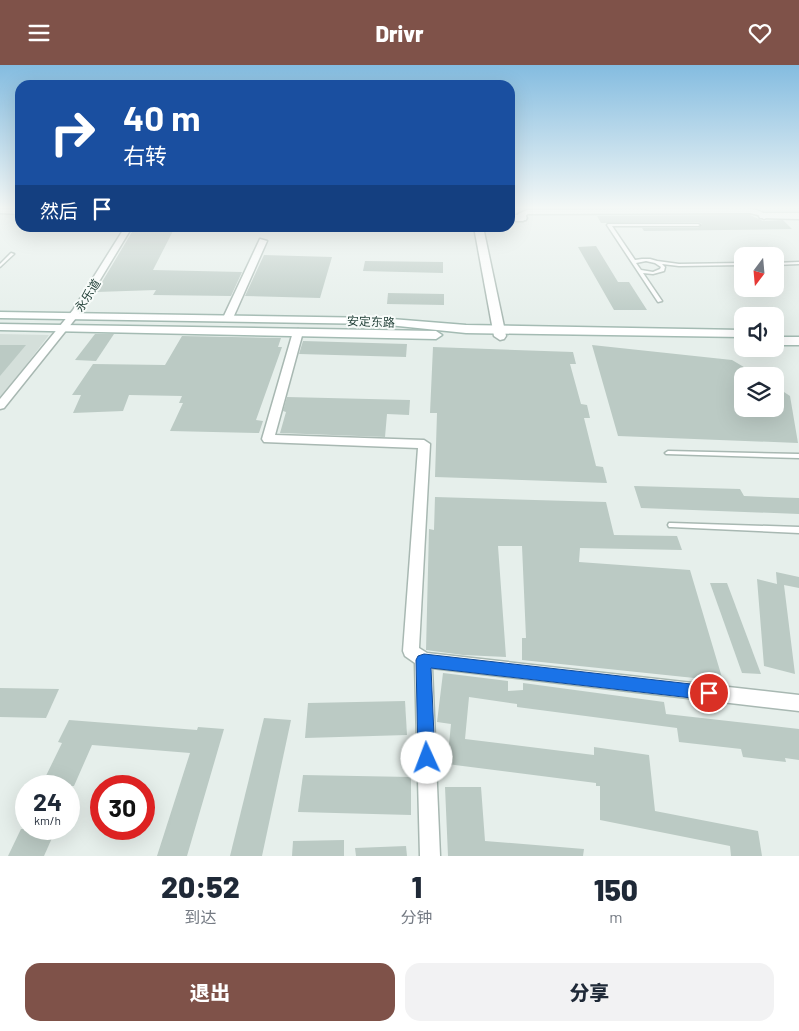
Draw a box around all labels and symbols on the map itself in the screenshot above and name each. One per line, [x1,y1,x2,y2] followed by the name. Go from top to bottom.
[734,247,784,297] north arrow
[71,276,103,314] street label: 永乐道
[347,313,395,329] street label: 安定东路
[688,672,730,714] pin
[400,731,452,783] position arrow
[90,775,155,840] speed limit sign: 30

